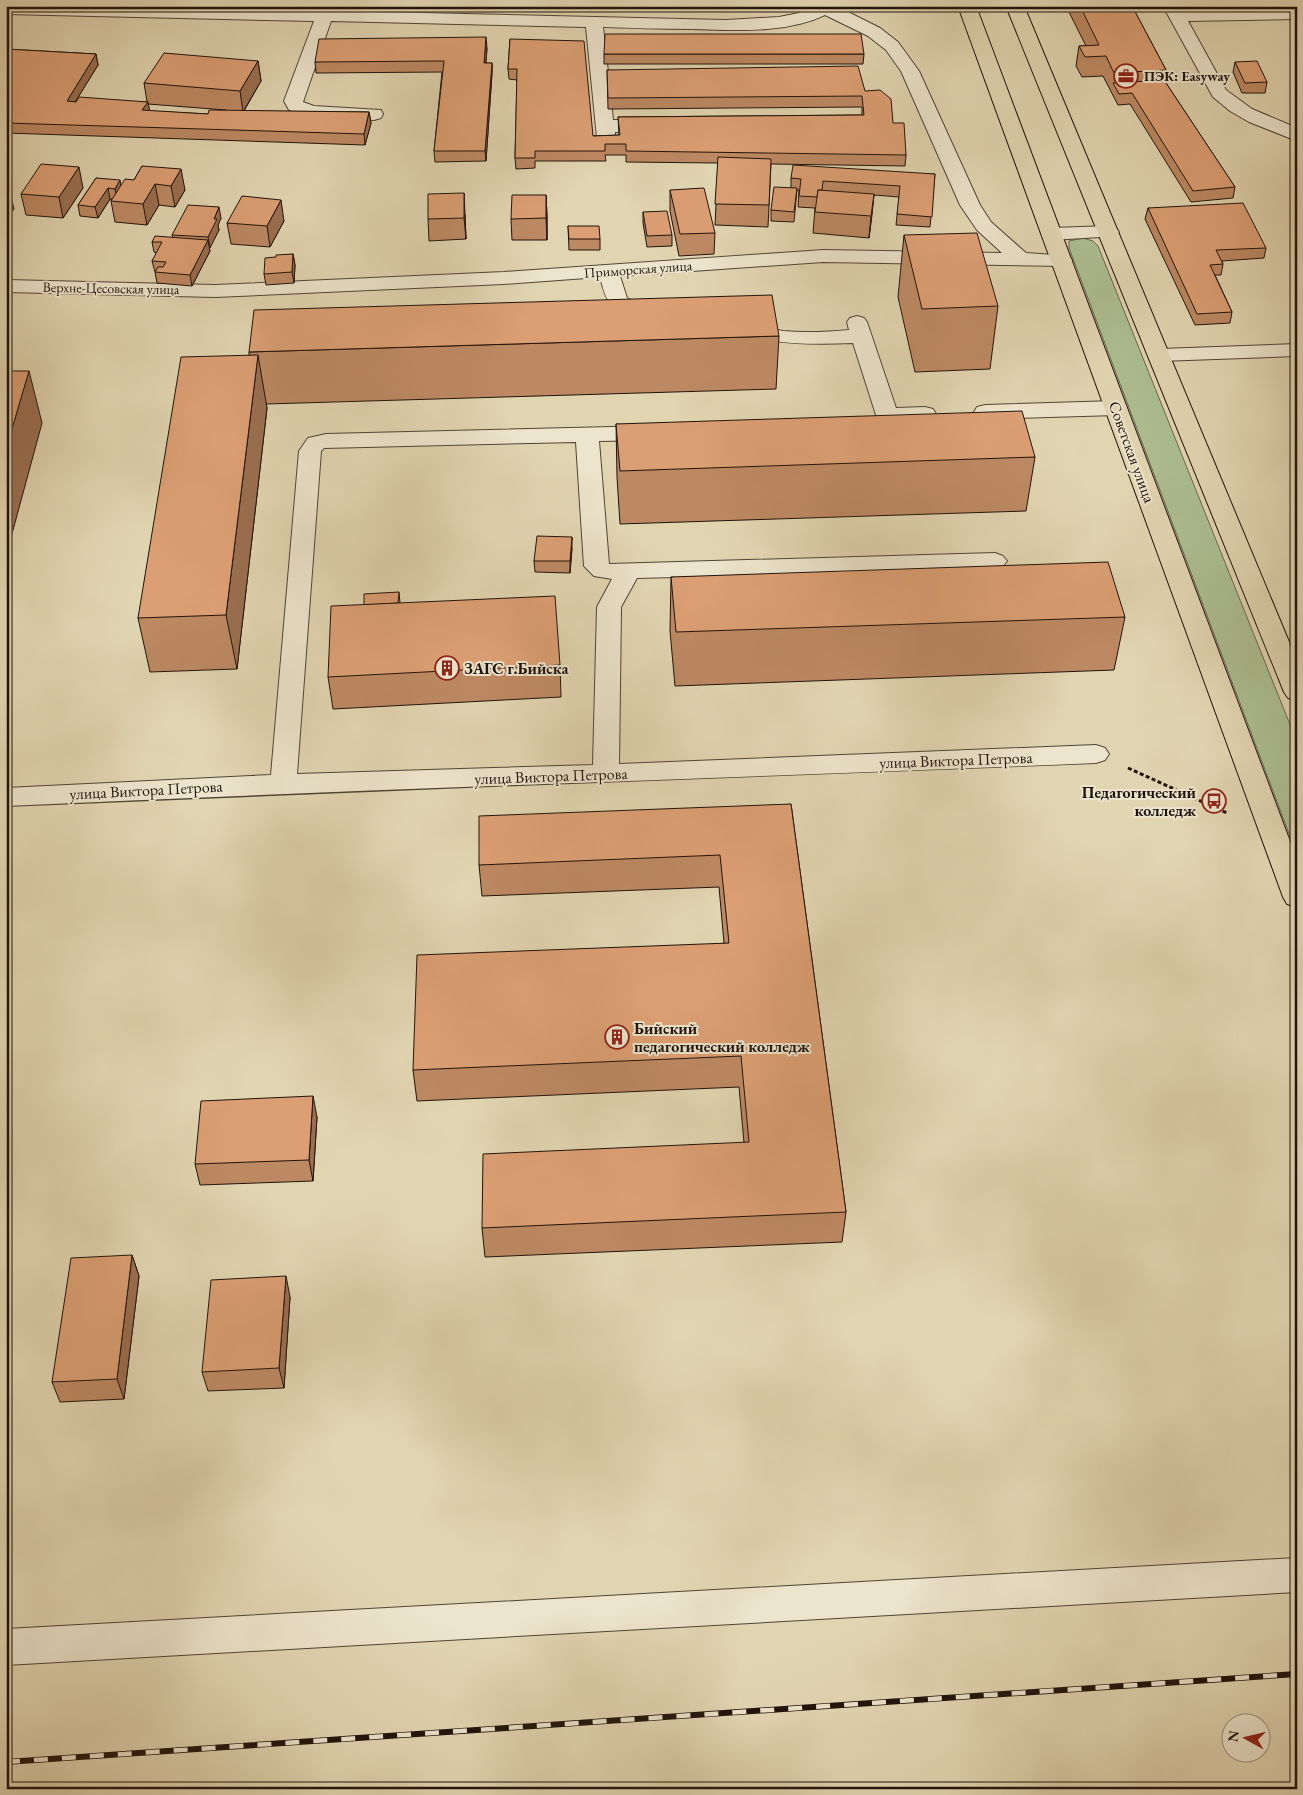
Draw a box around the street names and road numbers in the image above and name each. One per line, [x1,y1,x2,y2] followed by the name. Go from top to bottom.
[583,256,693,282] street label: Приморская улица
[42,278,180,298] street label: Верхне-Цесовская улица
[1104,398,1160,506] street label: Советская улица
[879,747,1034,773] street label: улица Виктора Петрова
[474,763,629,789] street label: улица Виктора Петрова
[69,775,224,805] street label: улица Виктора Петрова

